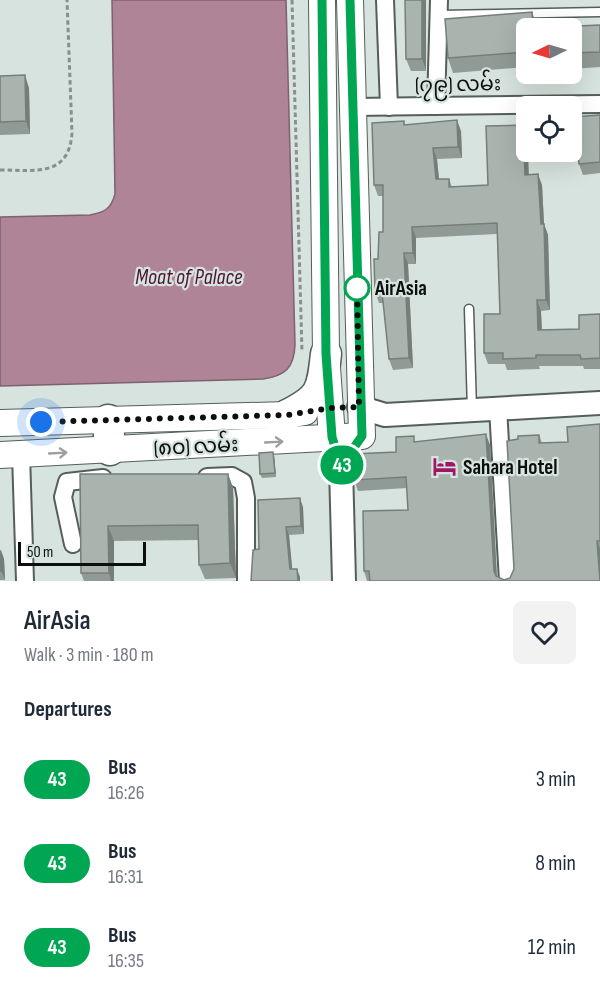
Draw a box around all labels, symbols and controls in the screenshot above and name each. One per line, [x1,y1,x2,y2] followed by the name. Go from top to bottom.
[516,18,582,84] north arrow
[516,18,582,162] map controls
[415,67,501,102] street label: (၇၉) လမ်း
[516,96,582,162] button: locate
[135,264,243,291] water label: Moat of Palace
[344,275,370,301] marker: AirAsia
[374,276,427,301] place label: AirAsia
[26,407,56,437] your location
[153,428,239,461] street label: (၈၀) လမ်း
[264,437,284,448] one-way arrow
[315,446,369,484] line badge: 43
[48,447,68,458] one-way arrow
[332,453,352,478] text: 43
[432,454,458,480] hotel icon: Sahara Hotel
[463,455,557,480] place label: Sahara Hotel
[18,539,146,566] scale bar
[27,543,53,562] text: 50 m
[513,601,576,664] button: heart
[24,604,91,637] text: AirAsia
[24,643,154,667] text: Walk · 3 min · 180 m
[24,696,112,723] text: Departures
[108,754,137,781] text: Bus
[536,766,576,793] text: 3 min
[47,767,67,792] text: 43
[108,781,145,805] text: 16:26
[108,838,137,865] text: Bus
[535,850,576,877] text: 8 min
[47,851,67,876] text: 43
[108,865,143,889] text: 16:31
[108,922,137,949] text: Bus
[528,934,576,961] text: 12 min
[47,935,67,960] text: 43
[108,949,144,973] text: 16:35

